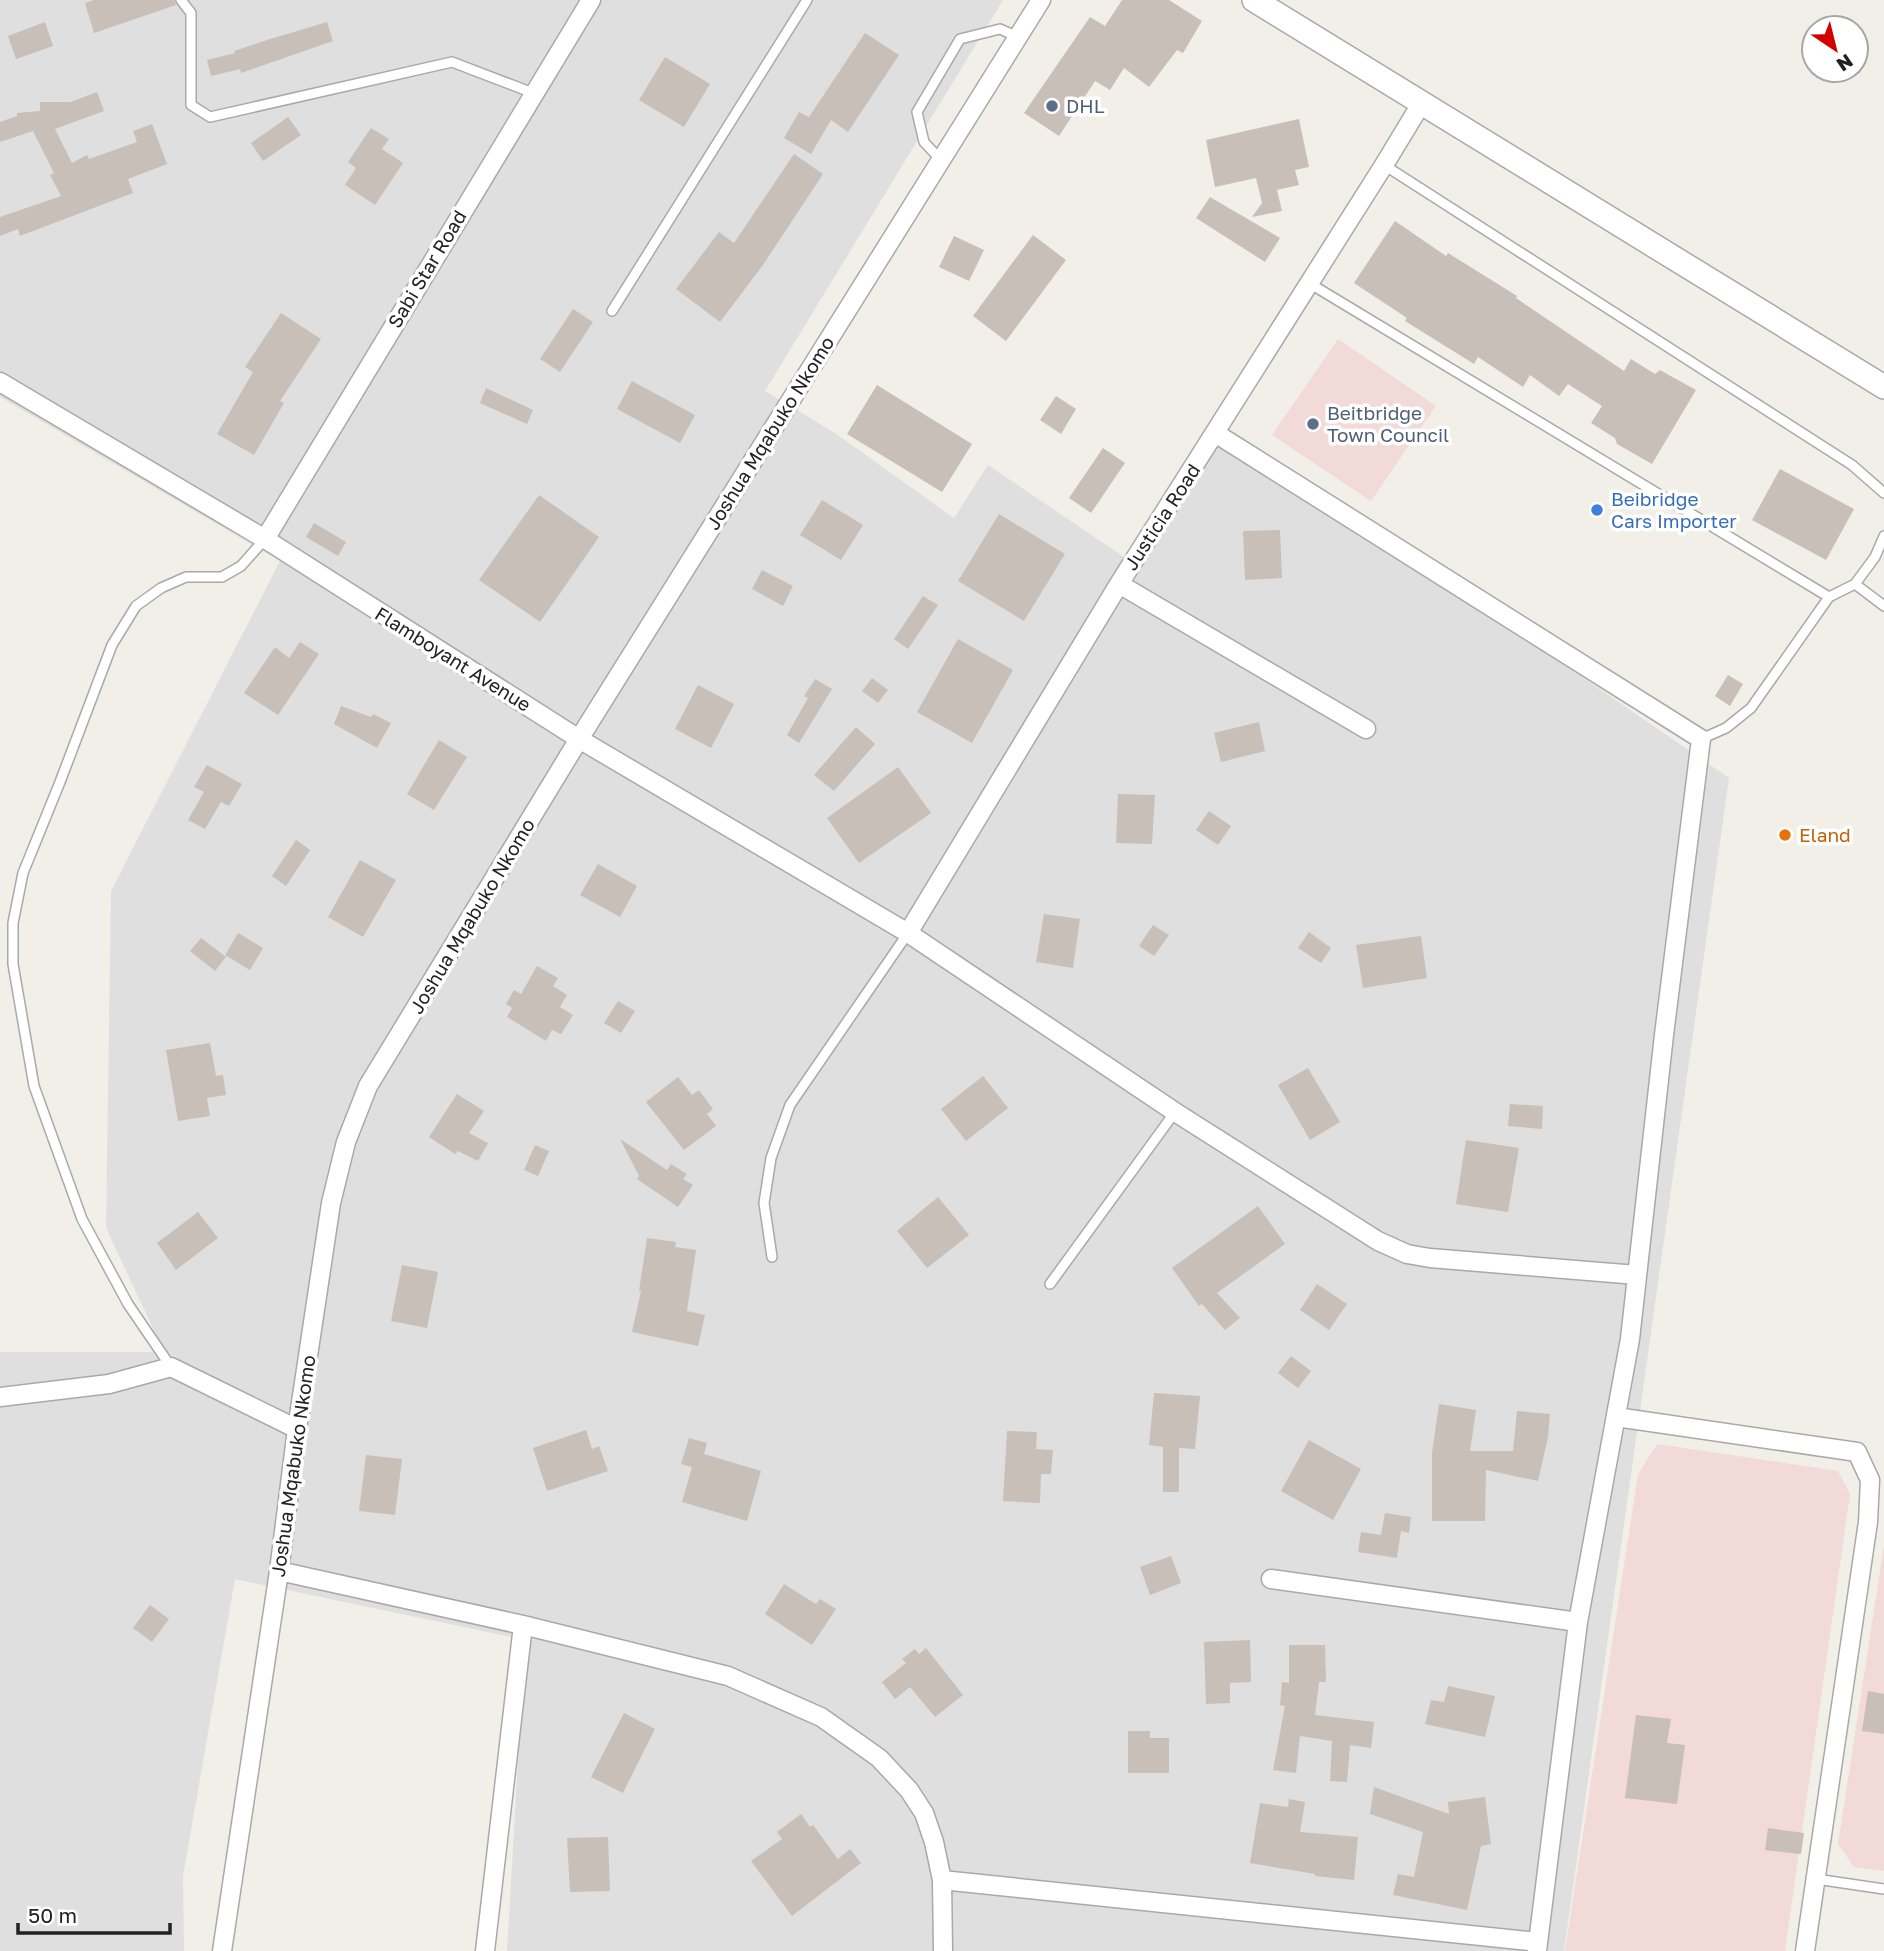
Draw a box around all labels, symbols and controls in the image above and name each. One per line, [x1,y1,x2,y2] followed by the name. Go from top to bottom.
[1800,14,1870,84] north arrow
[1833,50,1858,77] text: N
[1066,94,1105,117] place label: DHL
[1044,98,1060,114] marker: DHL
[382,206,471,332] street label: Sabi Star Road
[701,332,839,534] street label: Joshua Mqabuko Nkomo
[1327,401,1449,446] place label: Beitbridge Town Council
[1305,416,1321,432] marker: Beitbridge Town Council
[1119,459,1205,574] street label: Justicia Road
[1611,487,1737,532] place label: Beibridge Cars Importer
[1589,502,1605,518] marker: Beibridge Cars Importer
[371,601,535,716] street label: Flamboyant Avenue
[404,814,539,1017] street label: Joshua Mqabuko Nkomo
[1799,823,1851,846] place label: Eland
[1777,827,1793,843] marker: Eland
[266,1354,319,1578] street label: Joshua Mqabuko Nkomo
[18,1892,170,1936] scale bar
[28,1902,77,1928] text: 50 m

